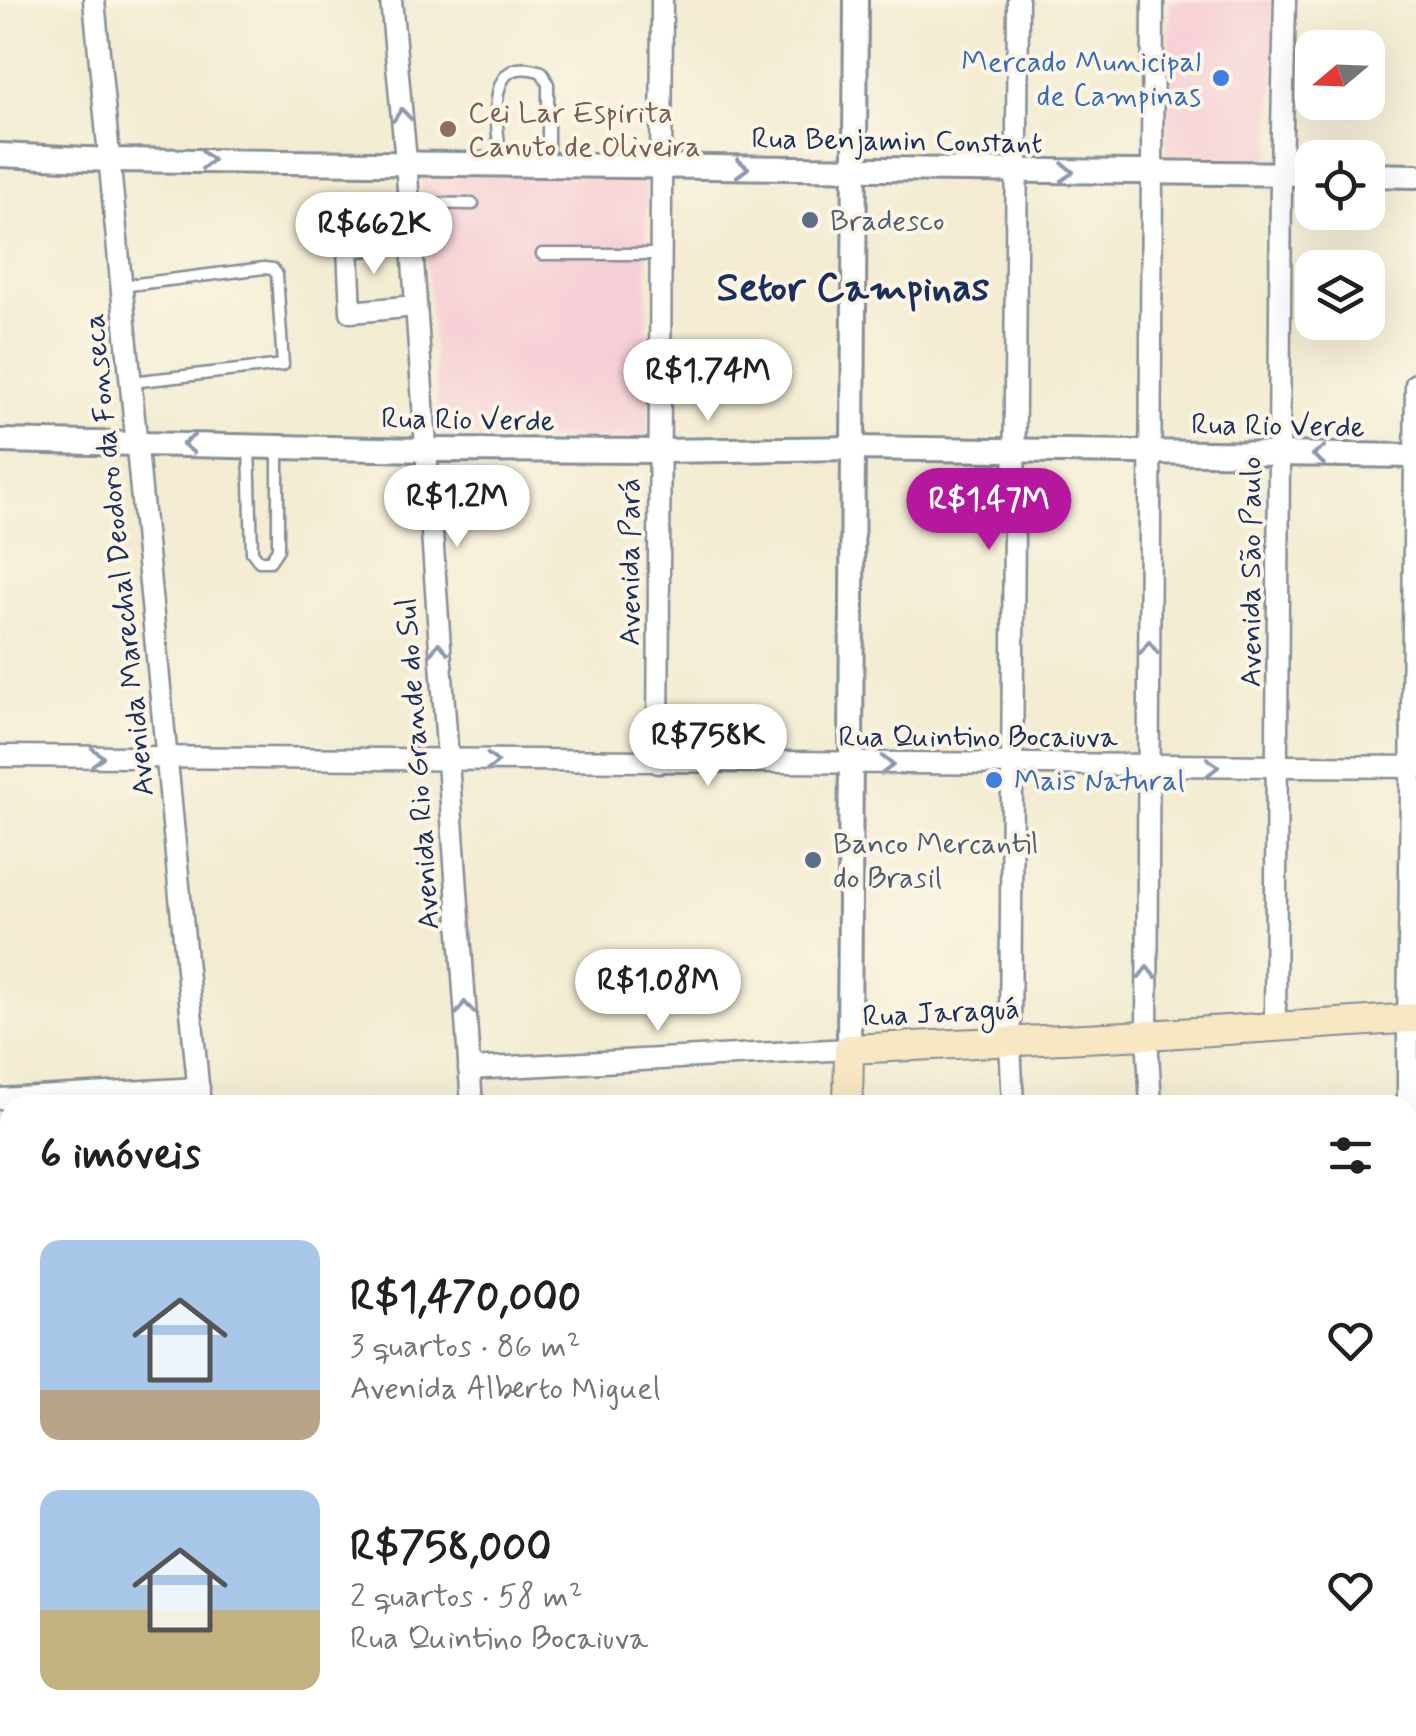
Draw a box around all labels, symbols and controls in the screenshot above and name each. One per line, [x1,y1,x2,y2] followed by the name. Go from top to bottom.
[1295,30,1385,120] north arrow
[1295,30,1385,340] map controls
[961,43,1201,116] place label: Mercado Municipal de Campinas
[1210,67,1232,89] marker: Mercado Municipal de Campinas
[468,94,701,167] place label: Cei Lar Espirita Canuto de Oliveira
[391,107,413,123] one-way arrow
[437,118,459,140] marker: Cei Lar Espirita Canuto de Oliveira
[751,119,1043,164] street label: Rua Benjamin Constant
[1295,140,1385,230] button: locate
[200,149,216,171] one-way arrow
[735,157,751,178] one-way arrow
[1060,161,1076,182] one-way arrow
[293,192,455,277] pin: R$662K
[830,202,945,241] place label: Bradesco
[317,203,431,245] text: R$662K
[799,209,821,231] marker: Bradesco
[1295,250,1385,340] button: layers
[717,263,990,315] district label: Setor Campinas
[75,311,164,798] street label: Avenida Marechal Deodoro da Fonseca
[616,339,800,424] pin: R$1.74M
[645,350,771,392] text: R$1.74M
[381,399,555,442] street label: Rua Rio Verde
[1191,405,1365,448] street label: Rua Rio Verde
[180,433,196,455] one-way arrow
[1310,444,1326,465] one-way arrow
[1232,457,1271,687] street label: Avenida São Paulo
[376,465,538,550] pin: R$1.2M
[897,468,1081,553] pin: R$1.47M
[406,476,508,518] text: R$1.2M
[611,478,650,646] street label: Avenida Pará
[928,479,1050,521] text: R$1.47M
[387,597,450,931] street label: Avenida Rio Grande do Sul
[1138,639,1160,654] one-way arrow
[429,640,450,656] one-way arrow
[627,704,789,789] pin: R$758K
[651,715,765,757] text: R$758K
[838,718,1119,757] street label: Rua Quintino Bocaiuva
[90,746,106,768] one-way arrow
[486,751,501,773] one-way arrow
[880,754,896,776] one-way arrow
[1205,756,1221,777] one-way arrow
[1014,762,1185,801] place label: Mais Natural
[983,769,1005,791] marker: Mais Natural
[833,825,1038,898] place label: Banco Mercantil do Brasil
[802,849,824,871] marker: Banco Mercantil do Brasil
[566,949,750,1034] pin: R$1.08M
[597,960,719,1002] text: R$1.08M
[1136,964,1158,980] one-way arrow
[862,990,1021,1039] street label: Rua Jaraguá
[454,999,476,1015] one-way arrow
[40,1128,201,1183] text: 6 imóveis
[1323,1128,1378,1183] icon: filters
[350,1271,581,1326] text: R$1,470,000
[120,1280,240,1400] icon: home
[1323,1313,1378,1368] icon: heart
[350,1326,581,1368] text: 3 quartos · 86 m²
[350,1368,661,1410] text: Avenida Alberto Miguel
[350,1521,552,1576] text: R$758,000
[120,1530,240,1650] icon: home
[1323,1563,1378,1618] icon: heart
[350,1576,583,1618] text: 2 quartos · 58 m²
[350,1618,648,1660] text: Rua Quintino Bocaiuva

